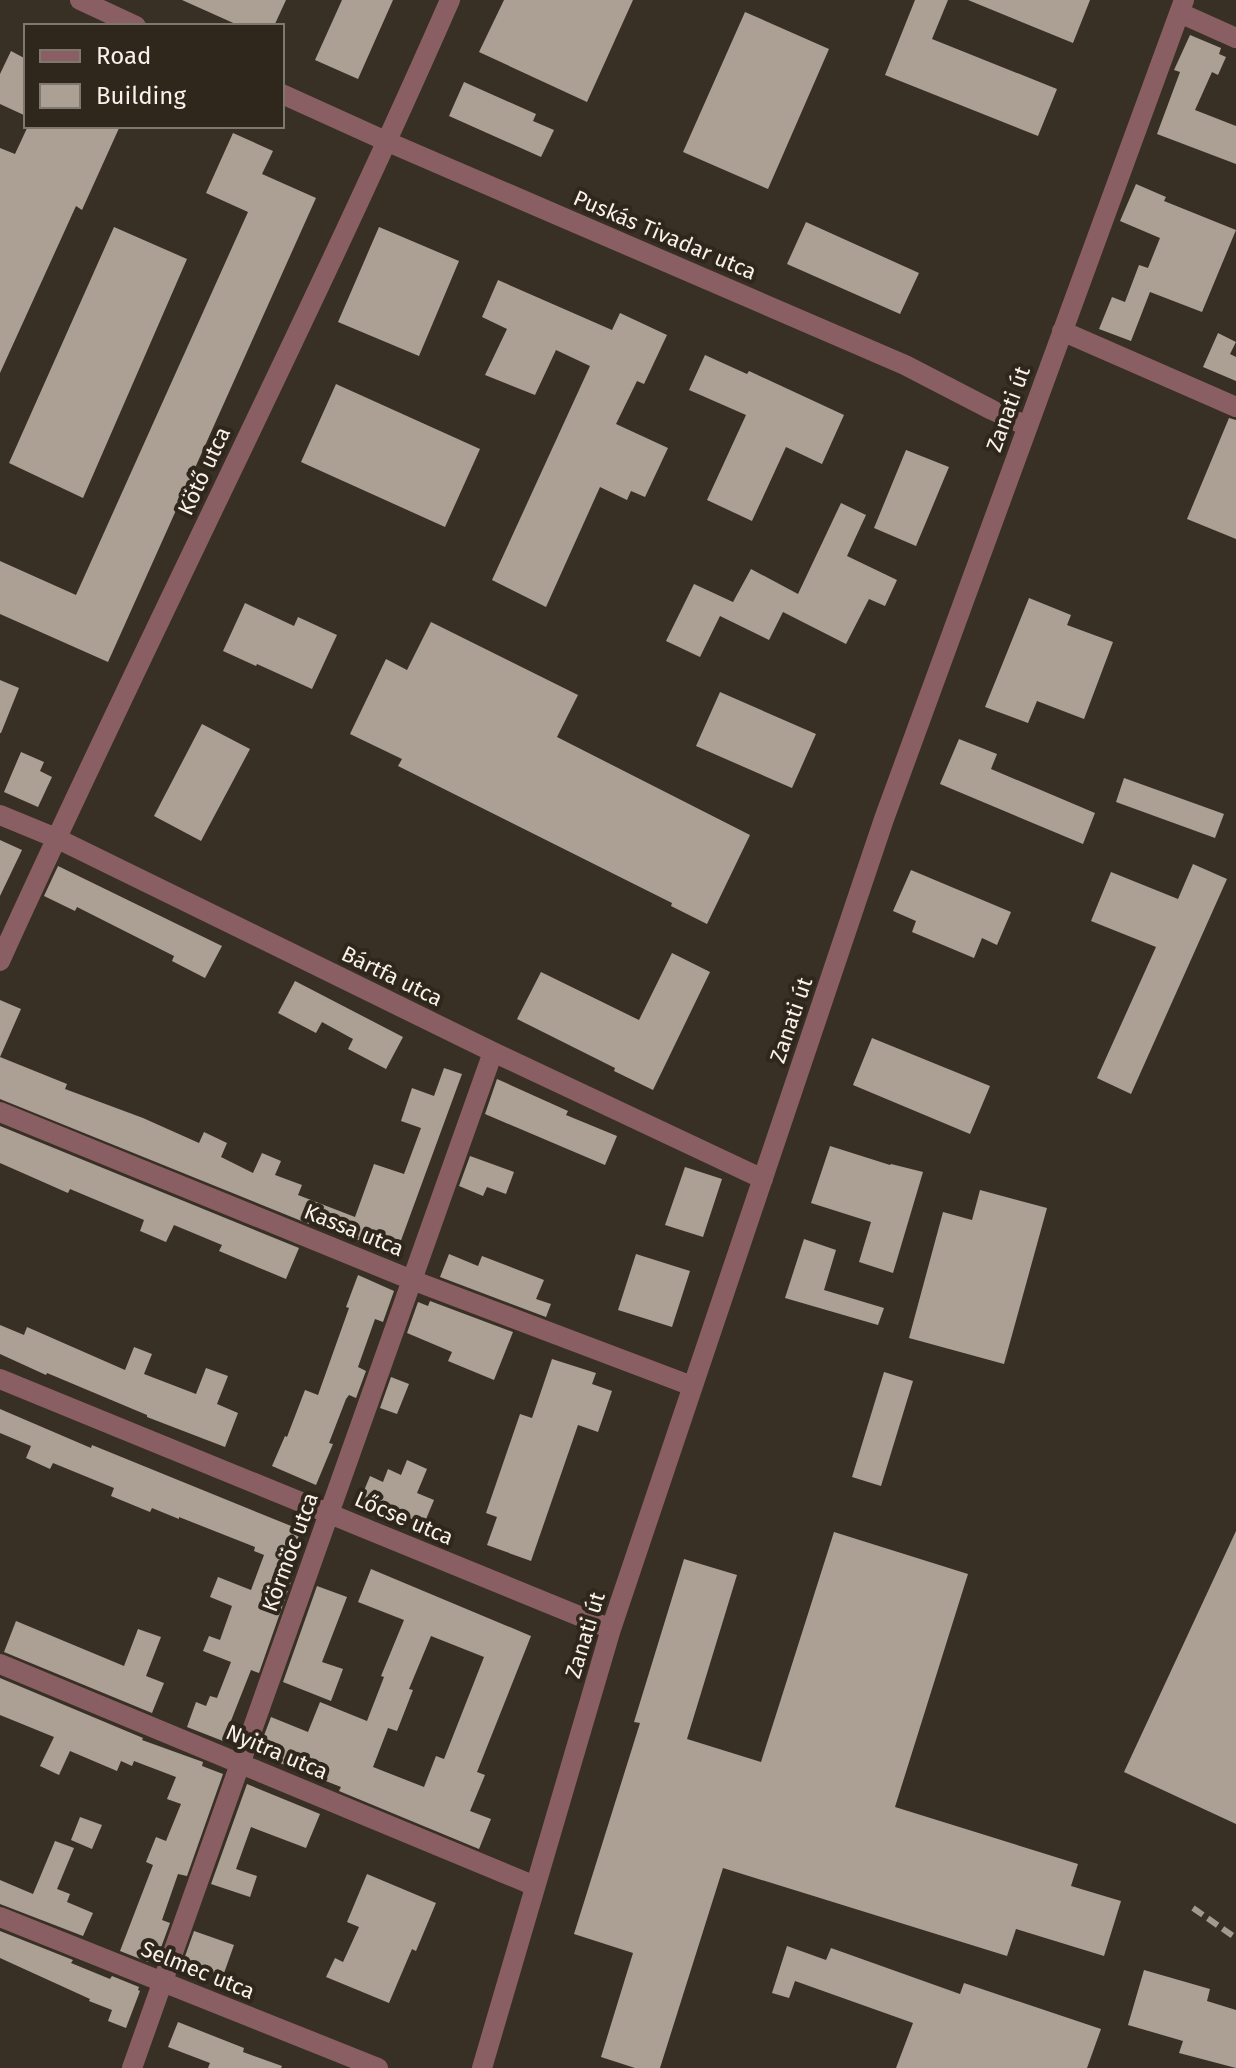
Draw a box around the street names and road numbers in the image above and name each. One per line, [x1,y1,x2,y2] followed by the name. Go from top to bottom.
[569,184,761,286] street label: Puskás Tivadar utca
[980,363,1036,455] street label: Zanati út
[172,422,236,520] street label: Kötő utca
[337,940,447,1012] street label: Bártfa utca
[764,974,818,1066] street label: Zanati út
[300,1198,408,1262] street label: Kassa utca
[351,1485,457,1551] street label: Lőcse utca
[256,1489,324,1615] street label: Körmöc utca
[559,1589,611,1681] street label: Zanati út
[222,1718,332,1786] street label: Nyitra utca
[137,1935,259,2005] street label: Selmec utca

